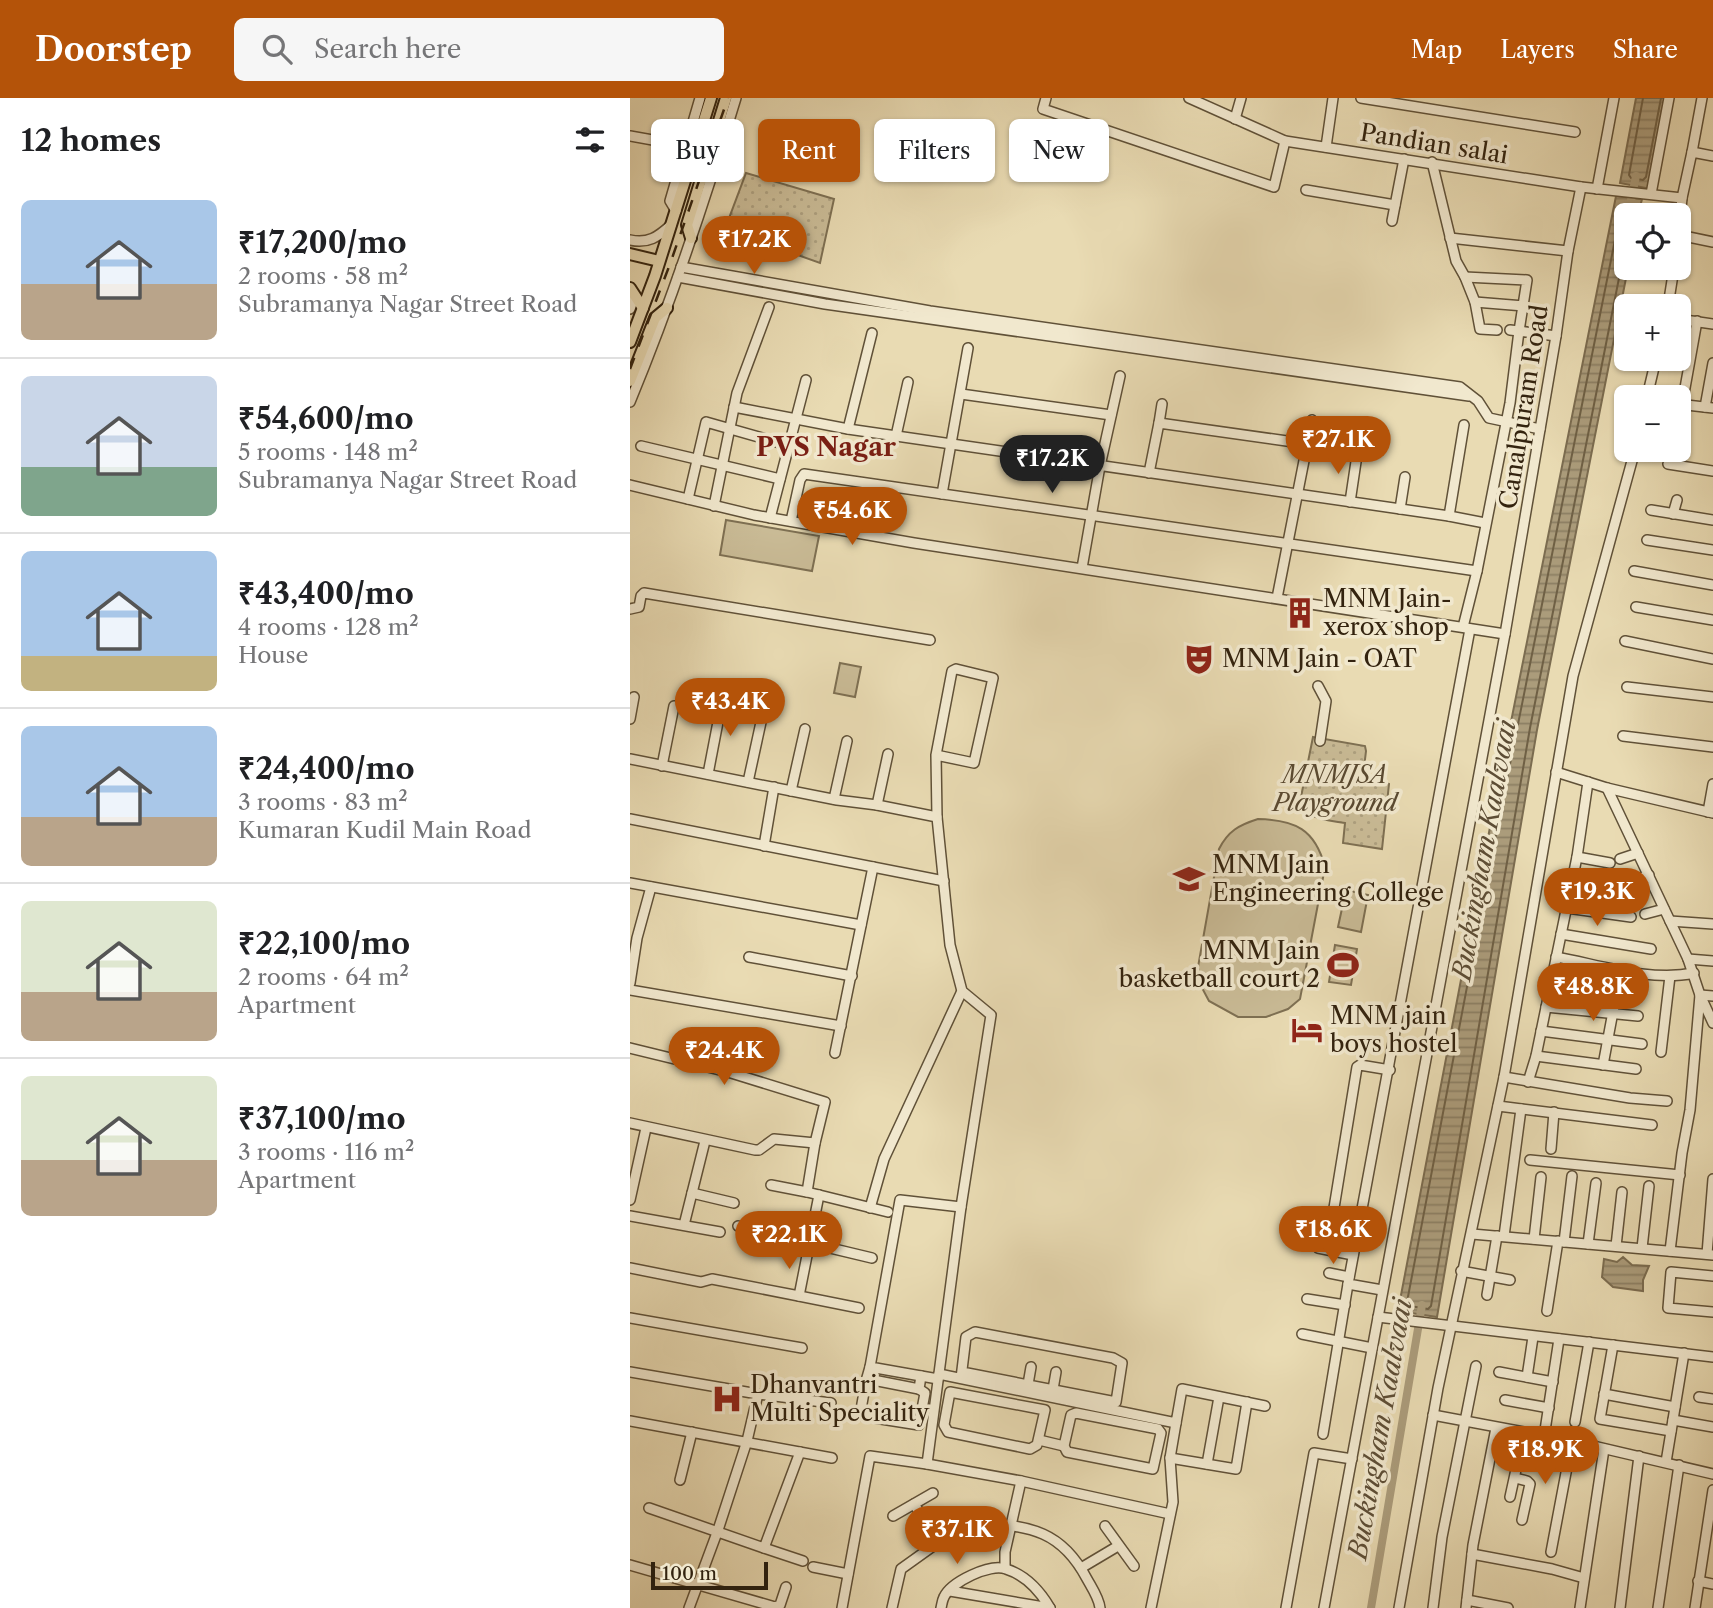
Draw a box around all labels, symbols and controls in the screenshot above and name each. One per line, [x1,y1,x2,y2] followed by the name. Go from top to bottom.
[234,18,724,81] search box
[35,29,192,70] text: Doorstep
[258,30,296,68] icon: search
[314,33,461,65] text: Search here
[1411,35,1462,64] text: Map
[1500,35,1575,64] text: Layers
[1613,35,1678,64] text: Share
[1358,117,1510,170] street label: Pandian salai
[651,119,744,182] chip: Buy
[758,119,860,182] chip: Rent
[874,119,995,182] chip: Filters
[1009,119,1109,182] chip: New
[571,121,609,159] icon: filters
[21,122,161,159] text: 12 homes
[1614,203,1691,462] map controls
[1614,203,1691,280] button: locate
[697,216,811,276] pin: ₹17.2K
[238,224,407,261] text: ₹17,200/mo
[718,225,790,253] text: ₹17.2K
[77,228,161,312] icon: home
[238,262,408,290] text: 2 rooms · 58 m²
[238,290,577,318] text: Subramanya Nagar Street Road
[1614,294,1691,371] button: +
[1493,302,1554,511] street label: Canalpuram Road
[1614,385,1691,462] button: −
[238,400,414,437] text: ₹54,600/mo
[77,404,161,488] icon: home
[1281,416,1395,476] pin: ₹27.1K
[1302,425,1374,453] text: ₹27.1K
[756,431,896,463] district label: PVS Nagar
[995,436,1109,495] pin: ₹17.2K
[238,438,418,466] text: 5 rooms · 148 m²
[1016,444,1088,472] text: ₹17.2K
[238,466,577,494] text: Subramanya Nagar Street Road
[795,488,909,547] pin: ₹54.6K
[813,496,891,524] text: ₹54.6K
[238,575,414,612] text: ₹43,400/mo
[77,579,161,663] icon: home
[1323,584,1452,641] place label: MNM Jain- xerox shop
[1283,596,1317,630] building icon: MNM Jain- xerox shop
[238,613,419,641] text: 4 rooms · 128 m²
[238,641,308,669] text: House
[1182,642,1216,676] theatre icon: MNM Jain - OAT
[1222,644,1417,673] place label: MNM Jain - OAT
[673,678,787,738] pin: ₹43.4K
[691,687,769,715] text: ₹43.4K
[1445,715,1523,985] water label: Buckingham Kaalvaai
[238,750,415,787] text: ₹24,400/mo
[77,754,161,838] icon: home
[1271,760,1400,817] park label: MNMJSA Playground
[238,788,408,816] text: 3 rooms · 83 m²
[238,816,531,844] text: Kumaran Kudil Main Road
[1212,850,1444,907] place label: MNM Jain Engineering College
[1172,862,1206,896] school or university icon: MNM Jain Engineering College
[1540,868,1654,928] pin: ₹19.3K
[1560,877,1634,905] text: ₹19.3K
[238,925,410,962] text: ₹22,100/mo
[77,929,161,1013] icon: home
[1119,936,1320,993] place label: MNM Jain basketball court 2
[1326,948,1360,982] sports icon: MNM Jain basketball court 2
[238,963,409,991] text: 2 rooms · 64 m²
[1536,964,1650,1023] pin: ₹48.8K
[1553,972,1633,1000] text: ₹48.8K
[238,991,356,1019] text: Apartment
[1330,1001,1457,1058] place label: MNM jain boys hostel
[1290,1013,1324,1047] hotel icon: MNM jain boys hostel
[667,1028,781,1087] pin: ₹24.4K
[685,1036,763,1064] text: ₹24.4K
[238,1100,406,1137] text: ₹37,100/mo
[77,1104,161,1188] icon: home
[238,1138,414,1166] text: 3 rooms · 116 m²
[238,1166,356,1194] text: Apartment
[1276,1206,1390,1266] pin: ₹18.6K
[732,1212,846,1271] pin: ₹22.1K
[1295,1215,1371,1243] text: ₹18.6K
[751,1220,827,1248] text: ₹22.1K
[1341,1294,1419,1564] water label: Buckingham Kaalvaai
[750,1370,930,1427] place label: Dhanvantri Multi Speciality
[710,1382,744,1416] hospital icon: Dhanvantri Multi Speciality
[1488,1426,1602,1486] pin: ₹18.9K
[1507,1435,1583,1463] text: ₹18.9K
[900,1506,1014,1566] pin: ₹37.1K
[921,1515,993,1543] text: ₹37.1K
[651,1559,768,1591] scale bar
[662,1562,717,1585] text: 100 m

